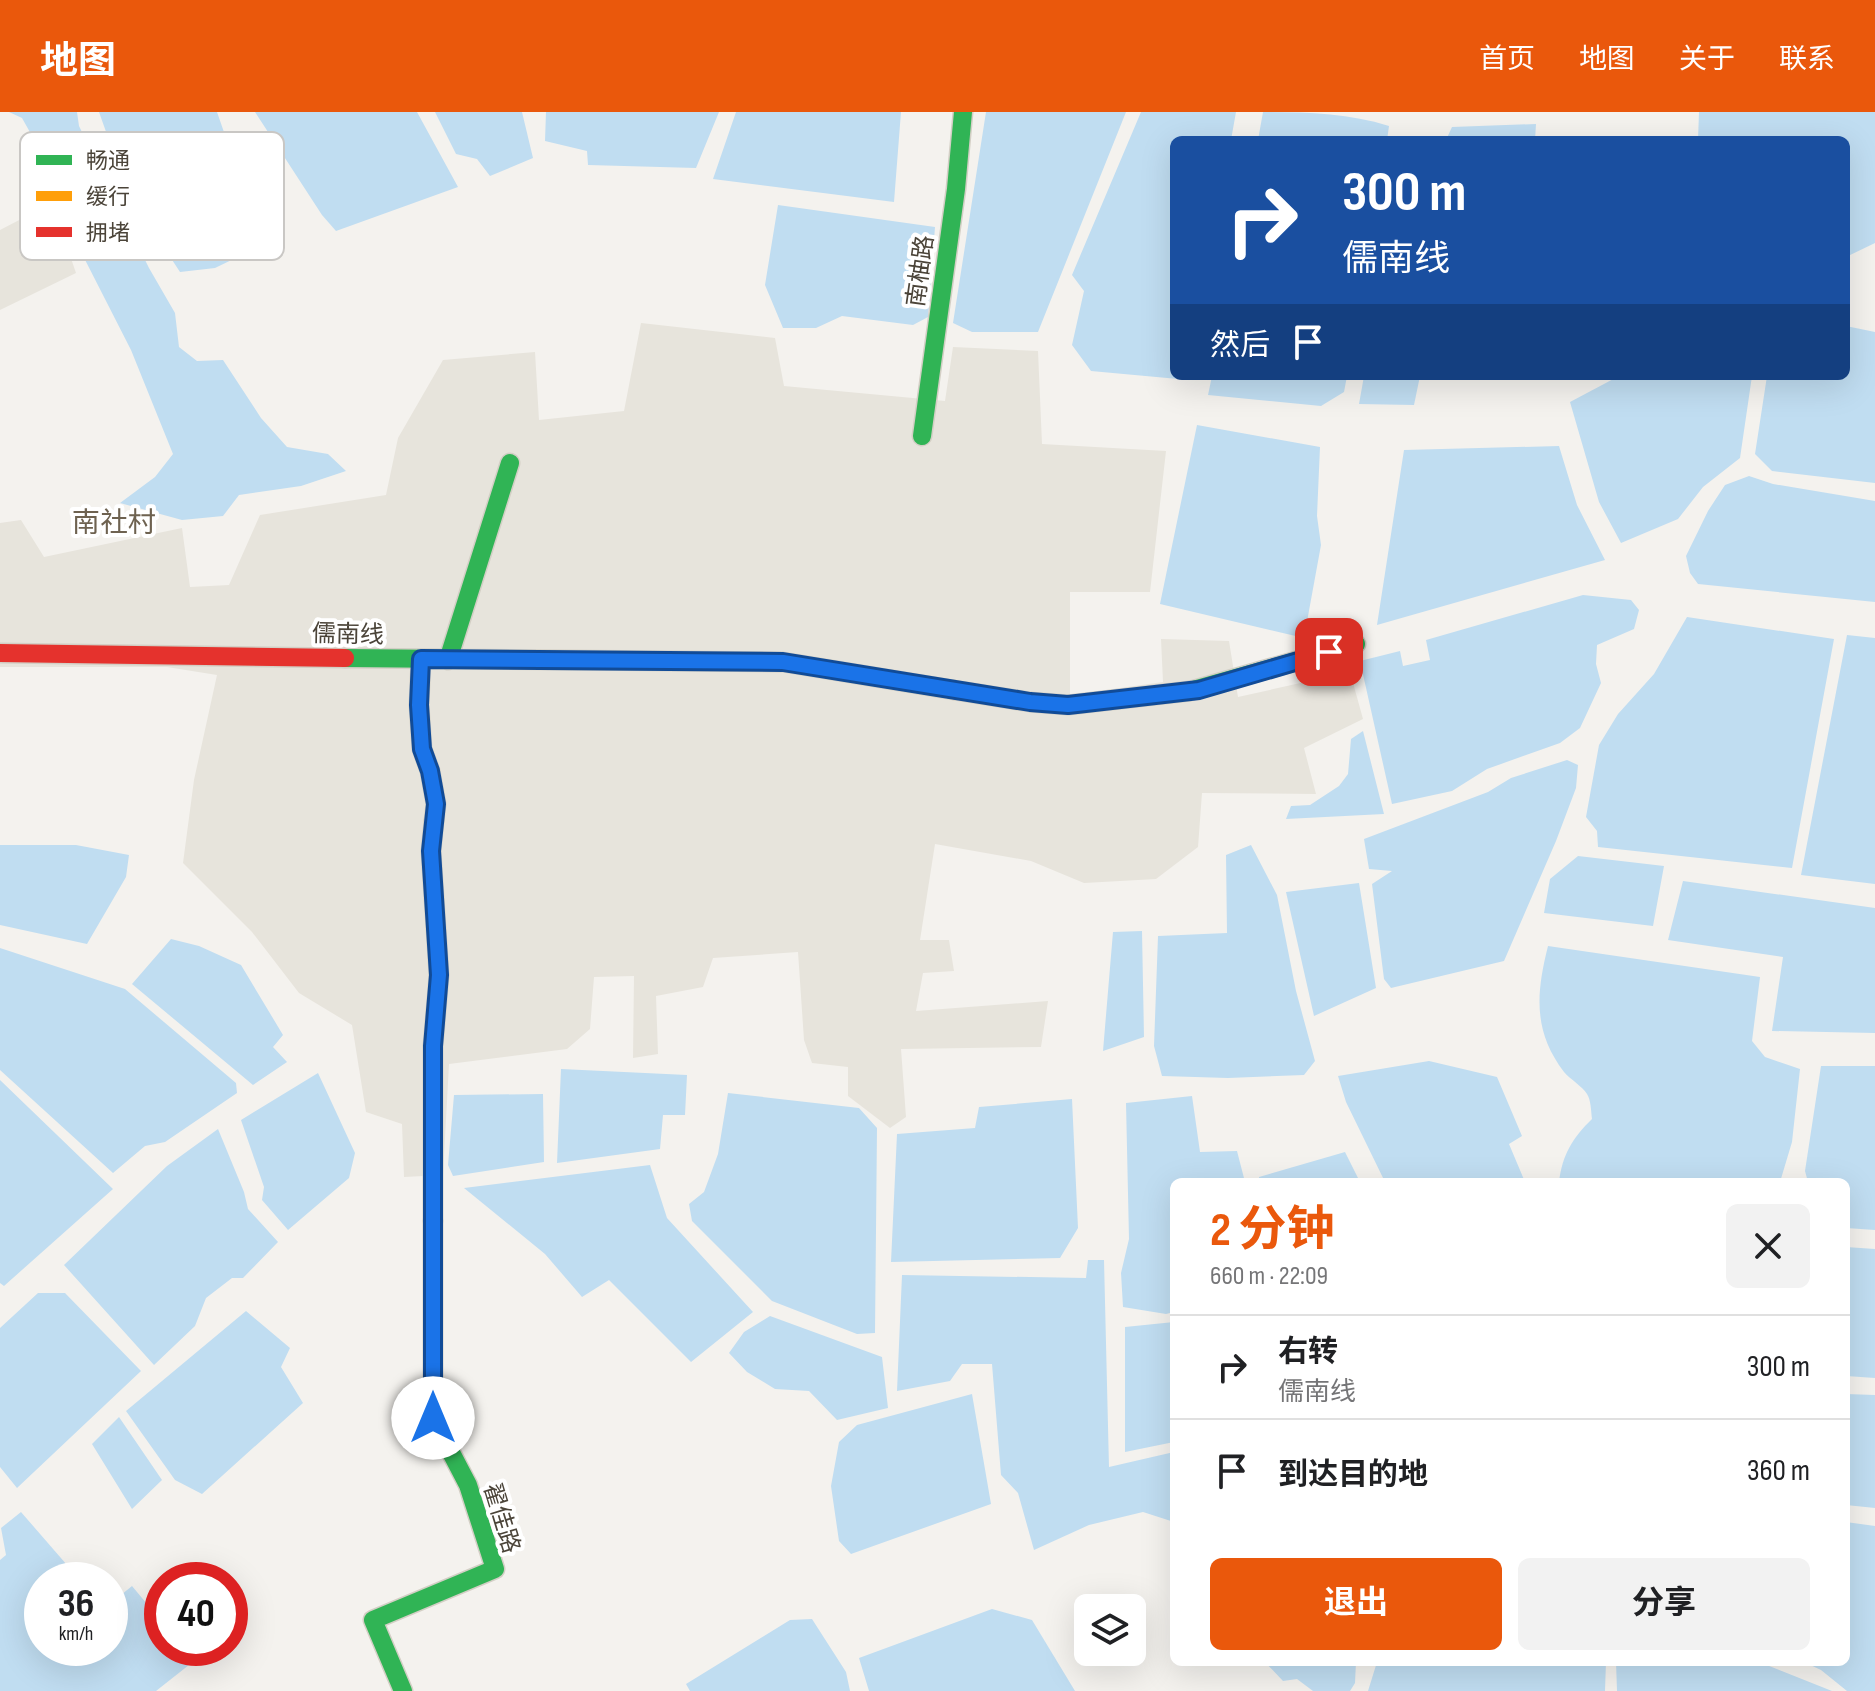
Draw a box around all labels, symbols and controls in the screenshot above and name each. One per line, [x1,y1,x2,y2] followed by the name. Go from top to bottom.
[40,39,116,84] text: 地图
[1479,43,1535,76] text: 首页
[1579,43,1635,76] text: 地图
[1679,43,1735,76] text: 关于
[1779,43,1835,76] text: 联系
[20,132,284,260] legend
[86,148,130,175] text: 畅通
[1342,160,1466,227] text: 300 m
[1210,168,1314,272] icon: right
[86,184,130,211] text: 缓行
[86,220,130,247] text: 拥堵
[901,233,940,309] street label: 南柚路
[1342,238,1450,281] text: 儒南线
[1286,320,1330,364] icon: arrive
[1210,328,1270,364] text: 然后
[72,507,156,540] district label: 南社村
[1295,618,1363,686] pin
[312,619,384,650] street label: 儒南线
[1307,630,1351,674] icon: arrive
[1210,1202,1335,1259] text: 2 分钟
[1726,1204,1810,1288] button: close
[1210,1261,1328,1292] text: 660 m · 22:09
[1278,1334,1338,1370] text: 右转
[1210,1345,1254,1389] icon: right
[1747,1349,1810,1385] text: 300 m
[391,1376,475,1460] position arrow
[1278,1377,1356,1408] text: 儒南线
[1210,1449,1254,1493] icon: arrive
[1747,1453,1810,1489] text: 360 m
[1278,1457,1428,1493] text: 到达目的地
[477,1479,526,1557] street label: 翟佳路
[1210,1558,1502,1650] button: 退出
[1518,1558,1810,1650] button: 分享
[144,1562,248,1666] speed limit sign: 40
[58,1580,94,1628] text: 36
[1074,1594,1146,1666] map controls
[1074,1594,1146,1666] button: layers
[59,1622,93,1646] text: km/h

